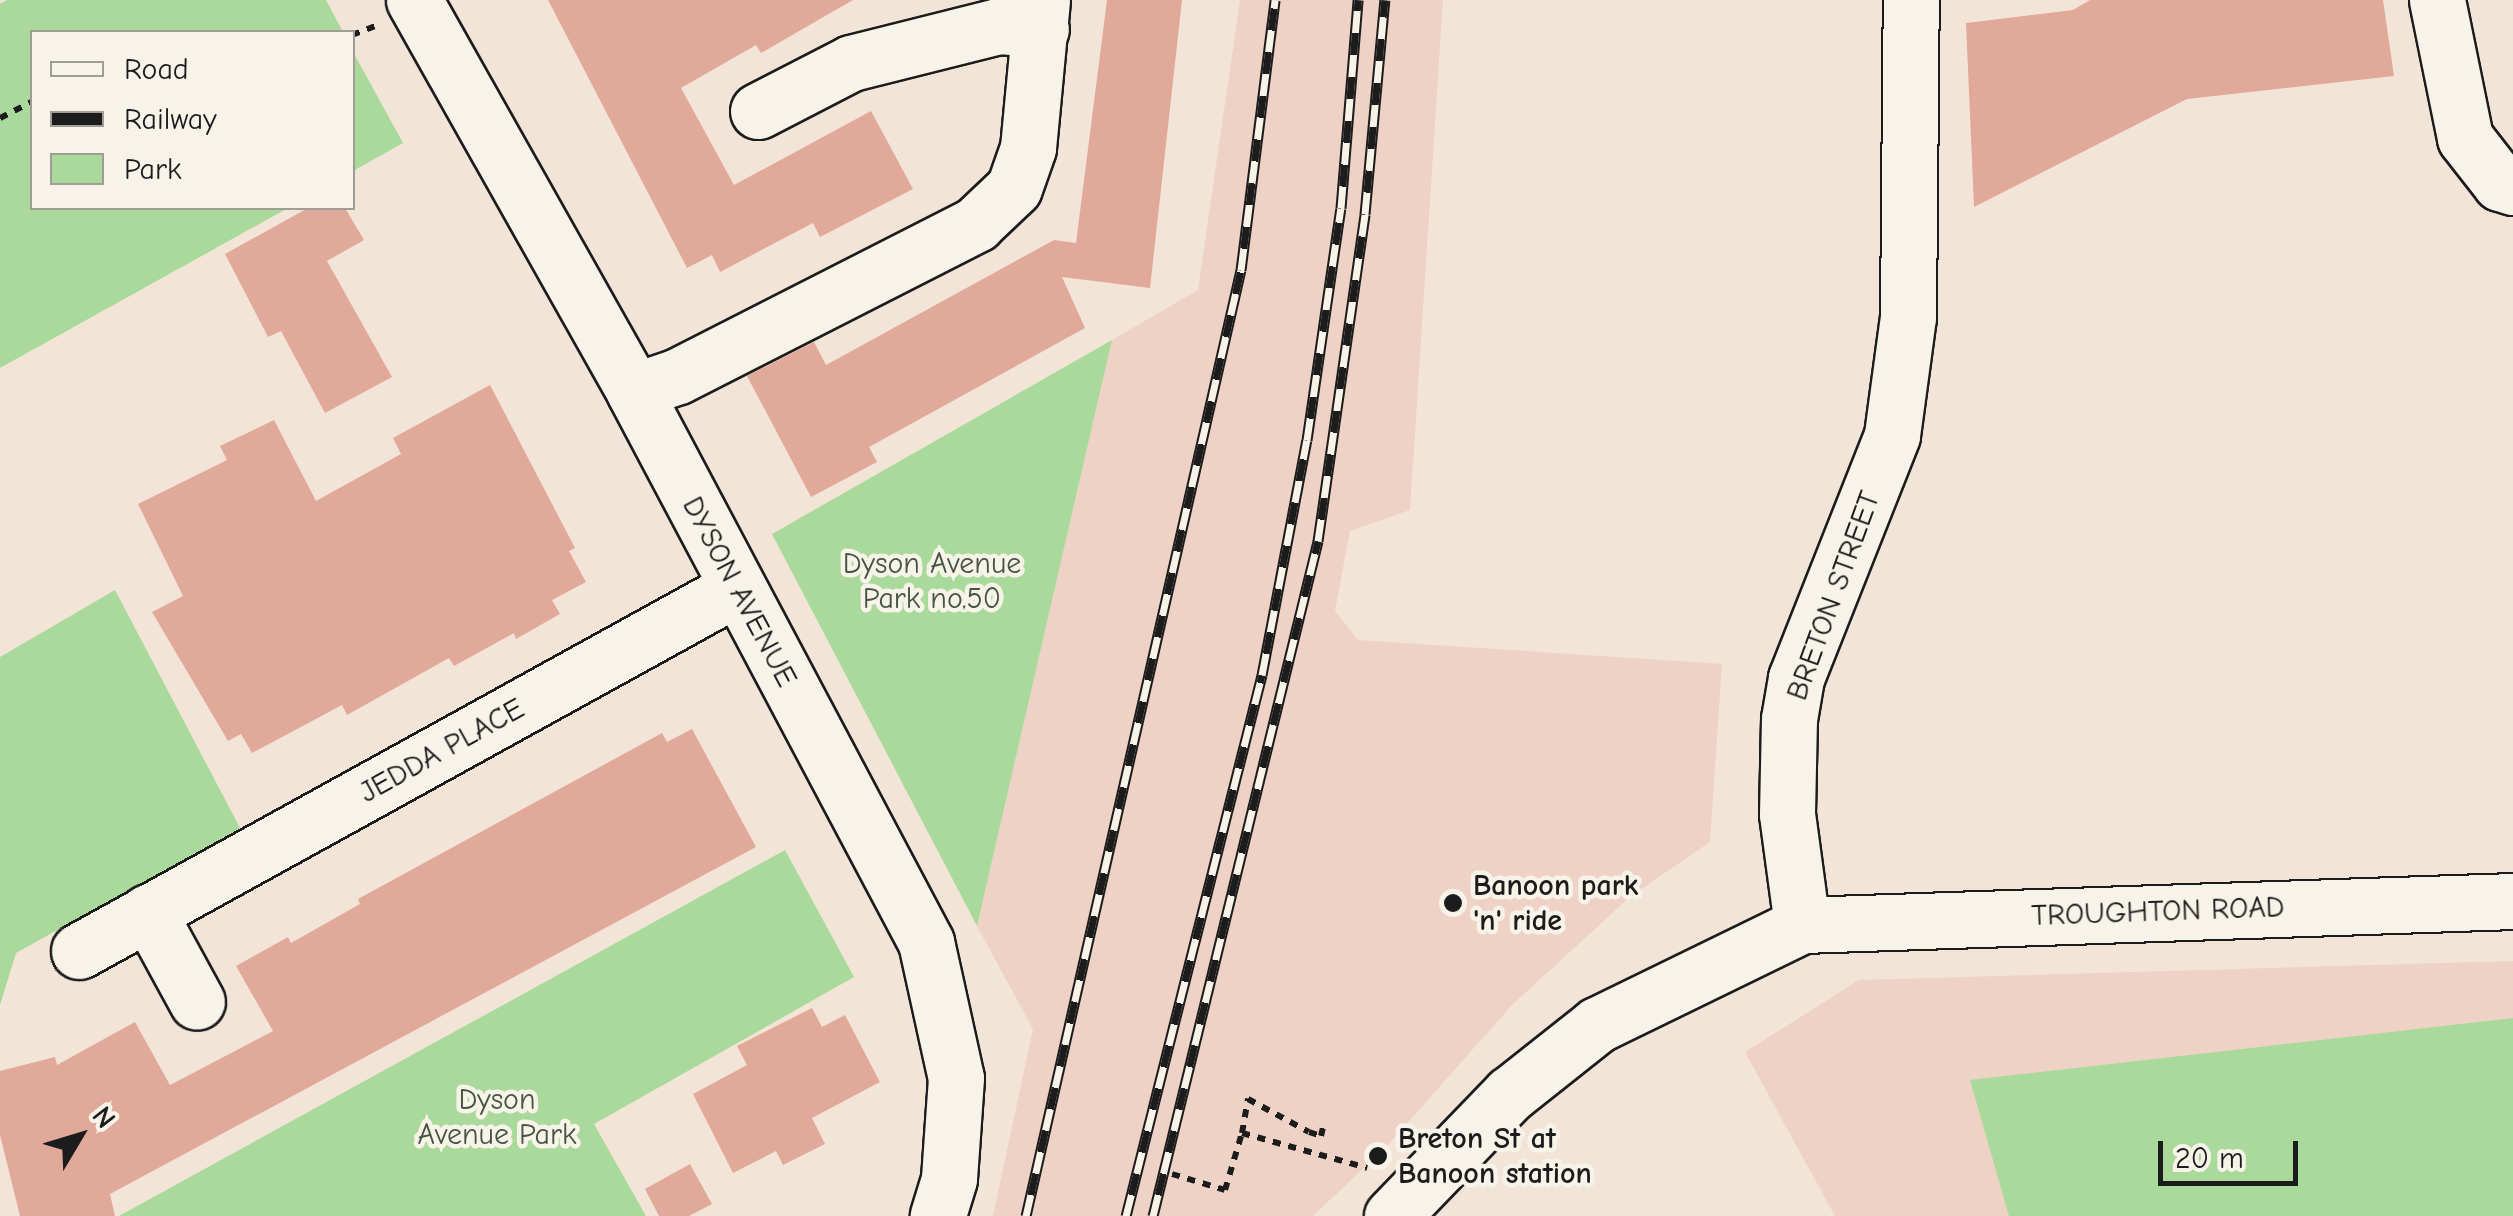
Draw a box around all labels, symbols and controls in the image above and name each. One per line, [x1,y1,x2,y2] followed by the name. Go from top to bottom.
[30,30,355,210] legend
[124,52,189,87] text: Road
[124,102,217,137] text: Railway
[124,152,181,187] text: Park
[1780,487,1888,705] street label: BRETON STREET
[674,491,804,693] street label: DYSON AVENUE
[843,546,1021,616] park label: Dyson Avenue Park no.50
[353,691,531,811] street label: JEDDA PLACE
[1473,868,1638,938] place label: Banoon park 'n' ride
[2031,890,2285,934] street label: TROUGHTON ROAD
[1442,892,1464,914] marker: Banoon park 'n' ride
[418,1082,576,1152] park label: Dyson Avenue Park
[30,1086,130,1186] north arrow
[85,1100,122,1135] text: N
[1398,1121,1592,1192] place label: Breton St at Banoon station
[2163,1121,2303,1183] scale bar
[2175,1141,2244,1176] text: 20 m
[1367,1145,1389,1167] marker: Breton St at Banoon station

